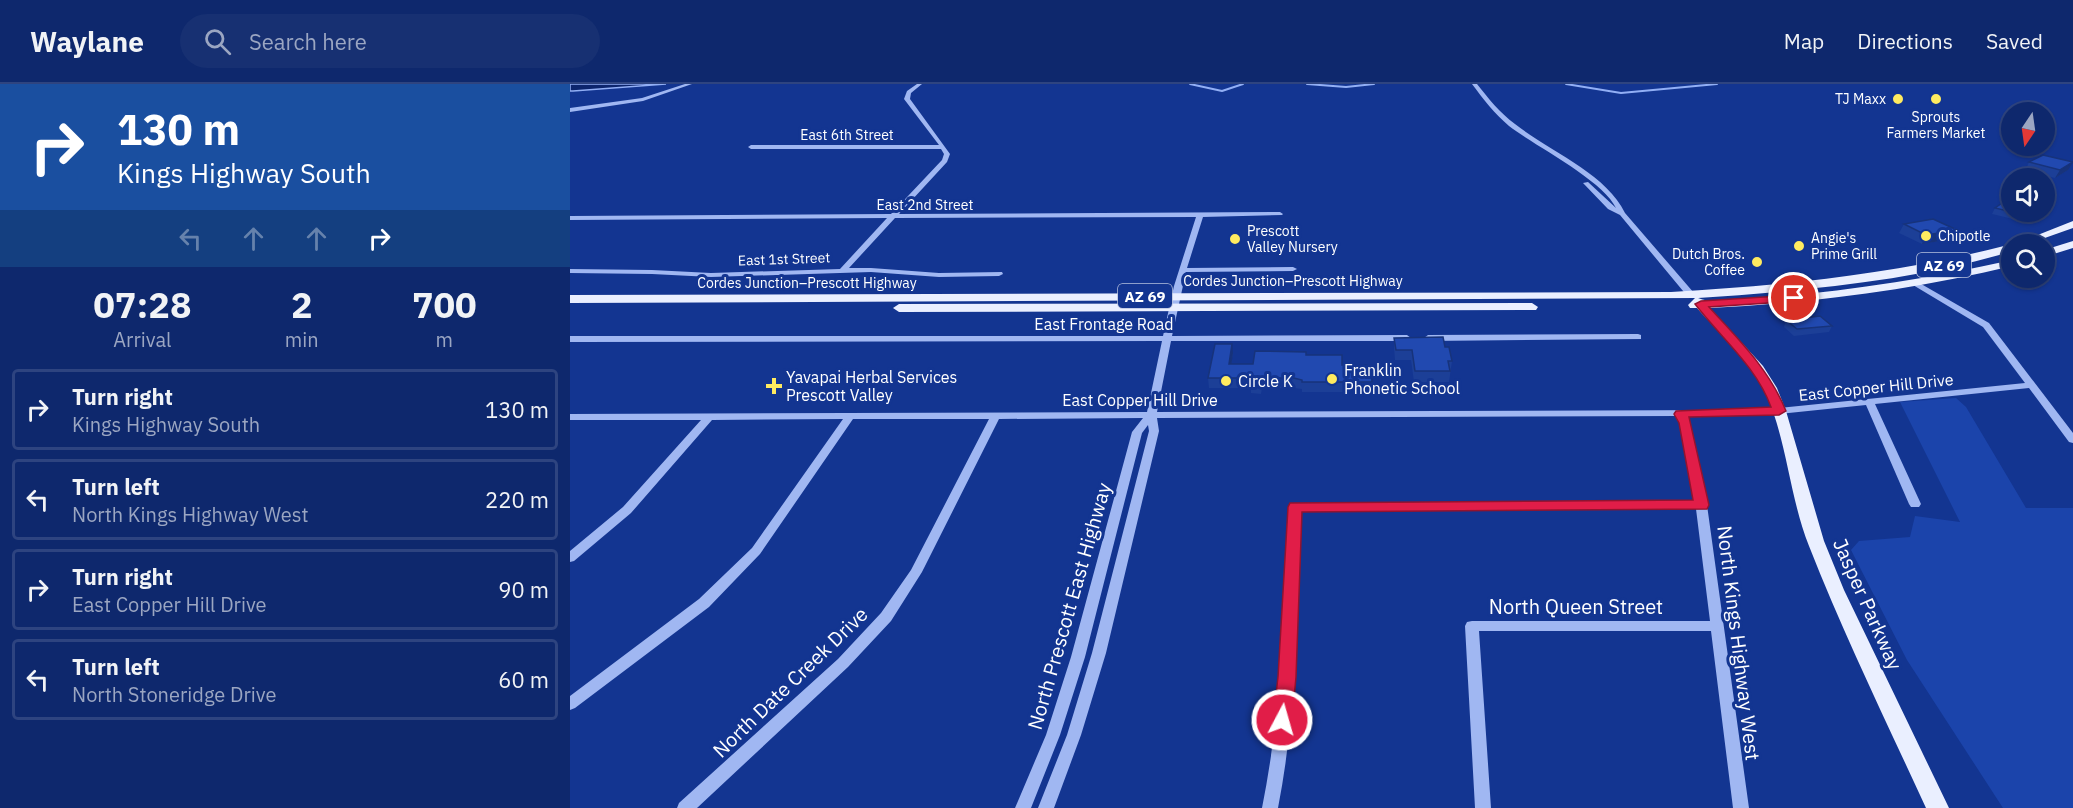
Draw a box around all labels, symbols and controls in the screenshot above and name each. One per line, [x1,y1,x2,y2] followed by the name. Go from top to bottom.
[180,14,600,68] search box
[30,23,144,60] text: Waylane
[201,25,234,58] icon: search
[249,27,367,56] text: Search here
[1784,27,1824,55] text: Map
[1857,27,1953,55] text: Directions
[1986,27,2043,55] text: Saved
[1835,90,1886,108] place label: TJ Maxx
[1891,92,1905,106] marker: TJ Maxx
[1929,92,1943,106] marker: Sprouts Farmers Market
[117,102,240,157] text: 130 m
[2001,102,2055,156] north arrow
[2001,102,2055,288] map controls
[18,108,96,186] icon: right
[1887,108,1985,142] place label: Sprouts Farmers Market
[800,126,894,144] street label: East 6th Street
[117,155,371,190] text: Kings Highway South
[2001,168,2055,222] button: sound
[877,196,973,214] street label: East 2nd Street
[174,222,207,255] icon: left
[237,222,270,255] icon: ahead
[300,222,333,255] icon: ahead
[363,222,396,255] icon: right
[1247,222,1338,256] place label: Prescott Valley Nursery
[1938,227,1991,245] place label: Chipotle
[1811,229,1877,263] place label: Angie's Prime Grill
[1919,229,1933,243] marker: Chipotle
[1228,232,1242,246] marker: Prescott Valley Nursery
[2001,234,2055,288] button: search
[1792,239,1806,253] marker: Angie's Prime Grill
[1672,245,1745,279] place label: Dutch Bros. Coffee
[738,248,831,270] street label: East 1st Street
[1917,253,1971,277] road number: AZ 69
[1750,255,1764,269] marker: Dutch Bros. Coffee
[1183,272,1403,290] street label: Cordes Junction–Prescott Highway
[1768,272,1819,323] pin
[697,274,917,292] street label: Cordes Junction–Prescott Highway
[93,281,192,328] text: 07:28
[291,281,313,328] text: 2
[412,281,477,328] text: 700
[1777,281,1810,314] icon: arrive
[1118,284,1172,308] road number: AZ 69
[1034,314,1174,334] street label: East Frontage Road
[113,326,172,353] text: Arrival
[285,326,319,353] text: min
[436,326,453,353] text: m
[1344,360,1460,398] place label: Franklin Phonetic School
[786,367,957,405] place label: Yavapai Herbal Services Prescott Valley
[1798,369,1955,405] street label: East Copper Hill Drive
[1238,371,1293,391] place label: Circle K
[1325,372,1339,386] marker: Franklin Phonetic School
[1219,374,1233,388] marker: Circle K
[767,379,781,393] marker: Yavapai Herbal Services Prescott Valley
[72,382,173,411] text: Turn right
[1062,390,1218,410] street label: East Copper Hill Drive
[21,393,54,426] icon: right
[485,395,549,424] text: 130 m
[72,411,260,438] text: Kings Highway South
[72,472,160,501] text: Turn left
[1021,479,1117,733] street label: North Prescott East Highway
[21,483,54,516] icon: left
[485,485,549,514] text: 220 m
[72,501,308,528] text: North Kings Highway West
[1711,524,1767,762] street label: North Kings Highway West
[1827,534,1909,674] street label: Jasper Parkway
[72,562,173,591] text: Turn right
[21,573,54,606] icon: right
[498,575,549,604] text: 90 m
[72,591,267,618] text: East Copper Hill Drive
[1489,593,1663,620] street label: North Queen Street
[707,601,873,763] street label: North Date Creek Drive
[72,652,160,681] text: Turn left
[21,663,54,696] icon: left
[498,665,549,694] text: 60 m
[72,681,276,708] text: North Stoneridge Drive
[1250,688,1314,752] position arrow

